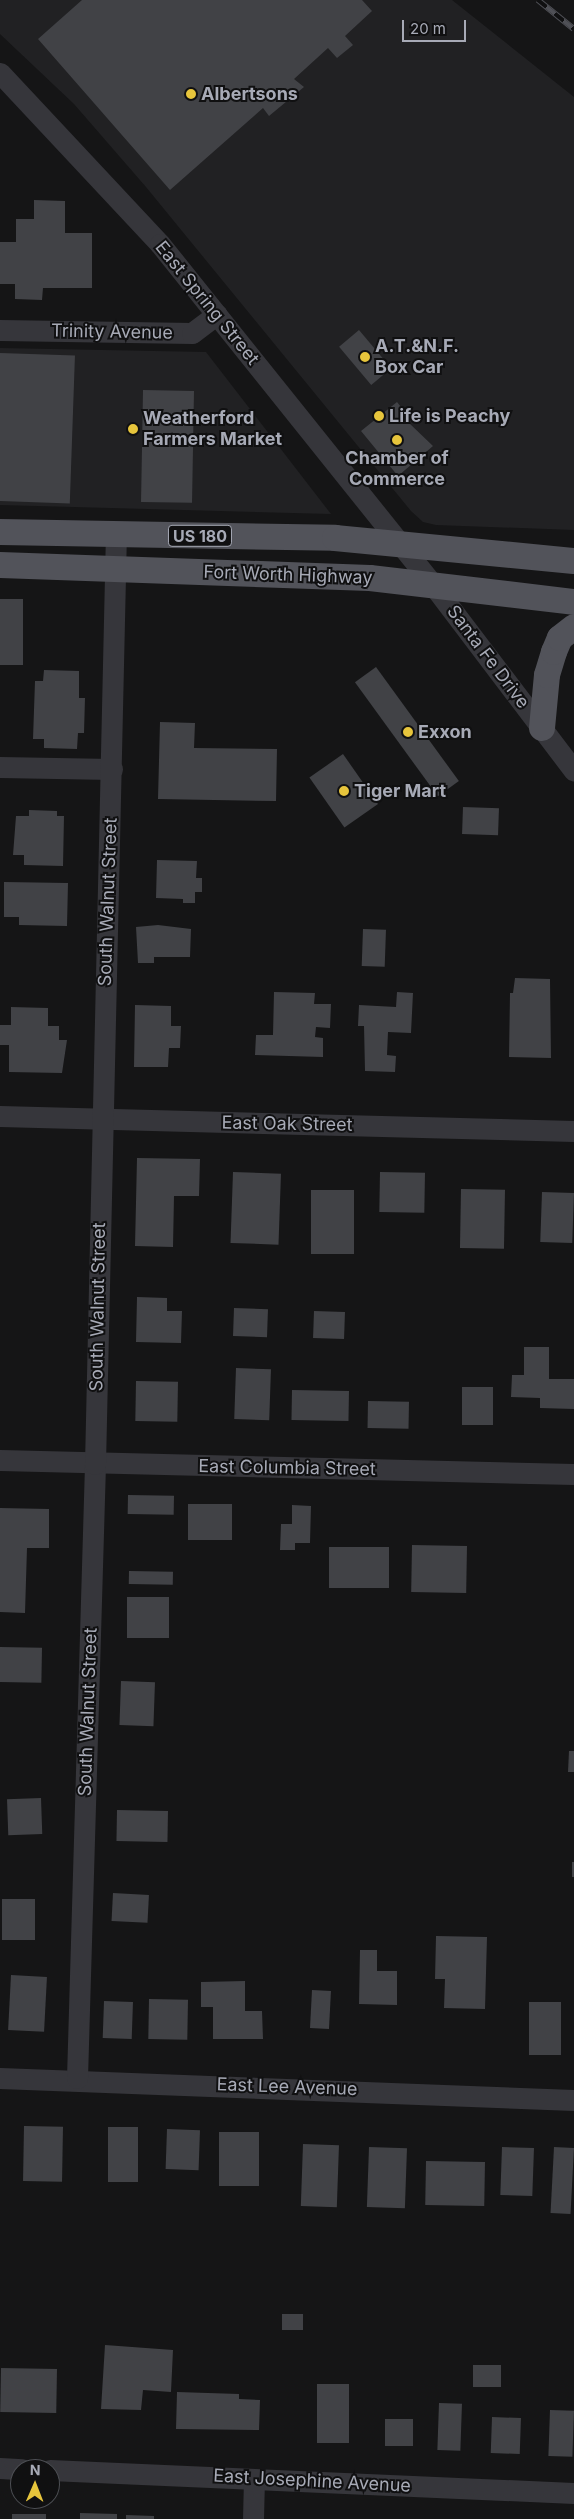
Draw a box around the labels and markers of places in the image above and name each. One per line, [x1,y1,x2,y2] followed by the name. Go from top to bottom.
[201,83,298,105] place label: Albertsons
[185,88,197,100] marker: Albertsons
[375,336,459,378] place label: A.T.&N.F. Box Car
[359,351,371,363] marker: A.T.&N.F. Box Car
[389,405,510,427] place label: Life is Peachy
[143,408,282,450] place label: Weatherford Farmers Market
[373,410,385,422] marker: Life is Peachy
[127,423,139,435] marker: Weatherford Farmers Market
[391,434,403,446] marker: Chamber of Commerce
[345,448,449,490] place label: Chamber of Commerce
[418,721,472,743] place label: Exxon
[402,726,414,738] marker: Exxon
[354,780,446,802] place label: Tiger Mart
[338,785,350,797] marker: Tiger Mart

